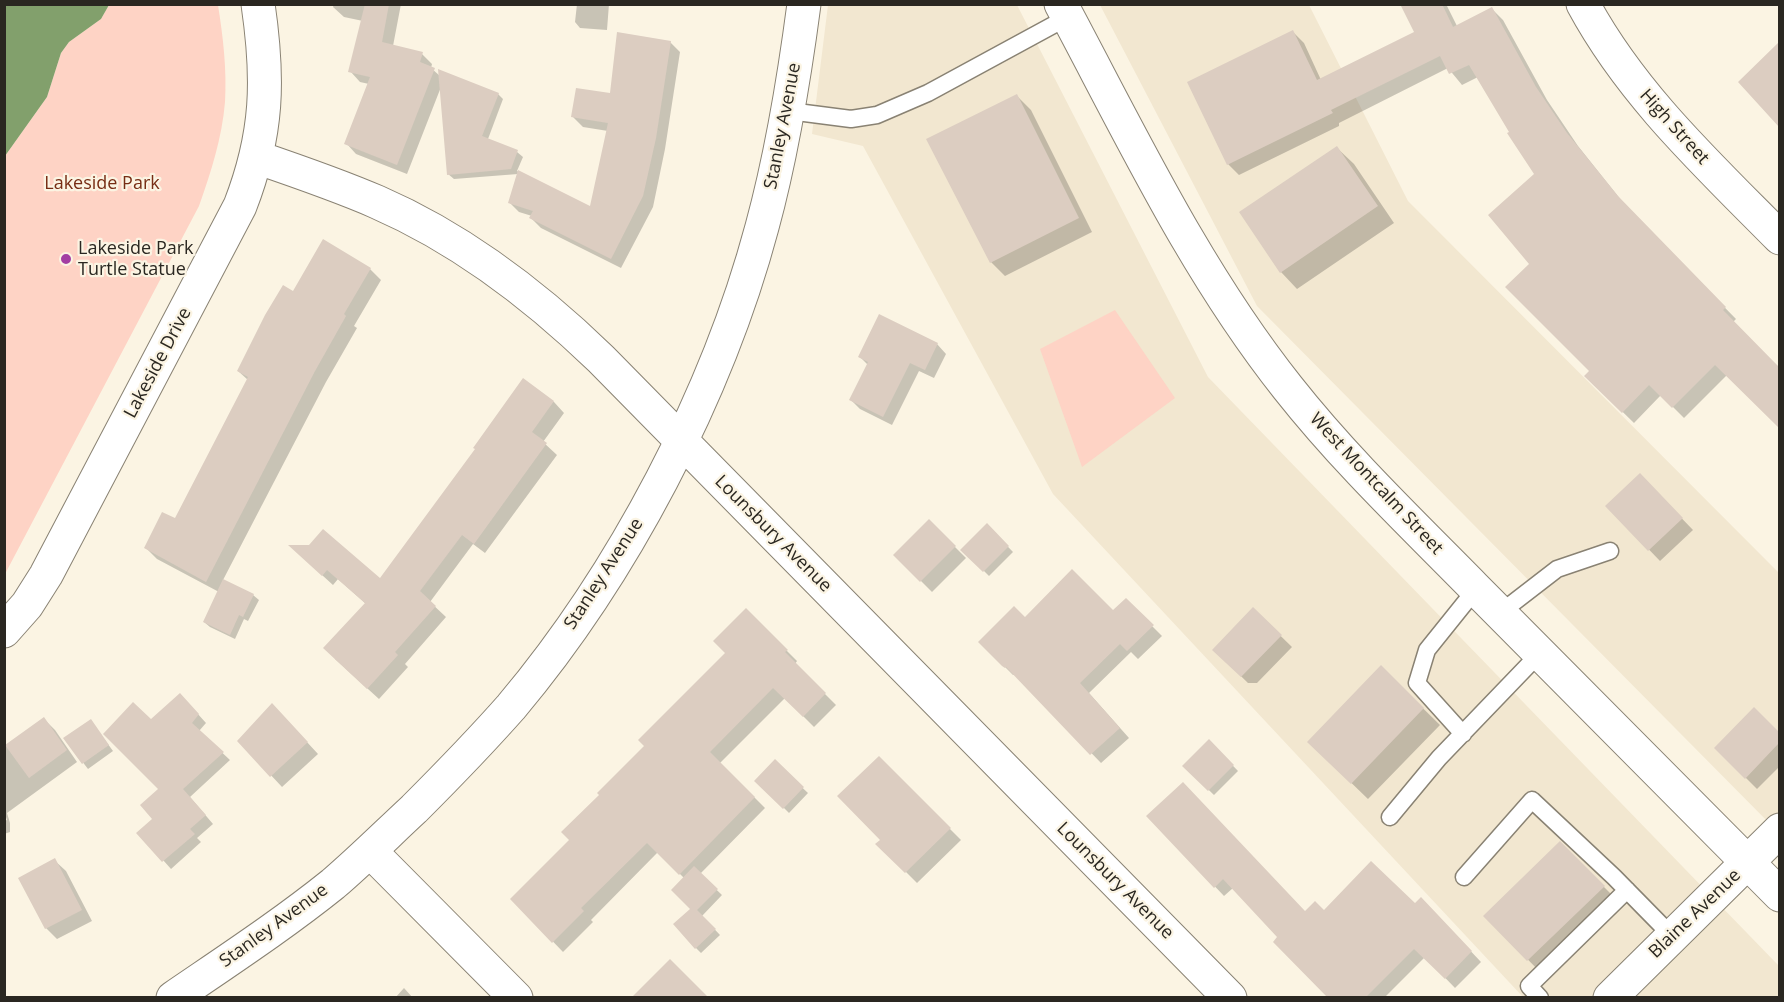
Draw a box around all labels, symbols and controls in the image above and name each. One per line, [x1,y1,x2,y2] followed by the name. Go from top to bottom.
[760,61,806,191] street label: Stanley Avenue
[1635,85,1713,169] street label: High Street
[44,173,160,195] park label: Lakeside Park
[78,238,194,280] place label: Lakeside Park Turtle Statue
[59,252,73,266] marker: Lakeside Park Turtle Statue
[120,304,196,422] street label: Lakeside Drive
[1305,409,1447,559] street label: West Montcalm Street
[710,471,836,597] street label: Lounsbury Avenue
[560,514,648,634] street label: Stanley Avenue
[1052,818,1178,944] street label: Lounsbury Avenue
[1645,865,1745,963] street label: Blaine Avenue
[216,880,332,972] street label: Stanley Avenue

